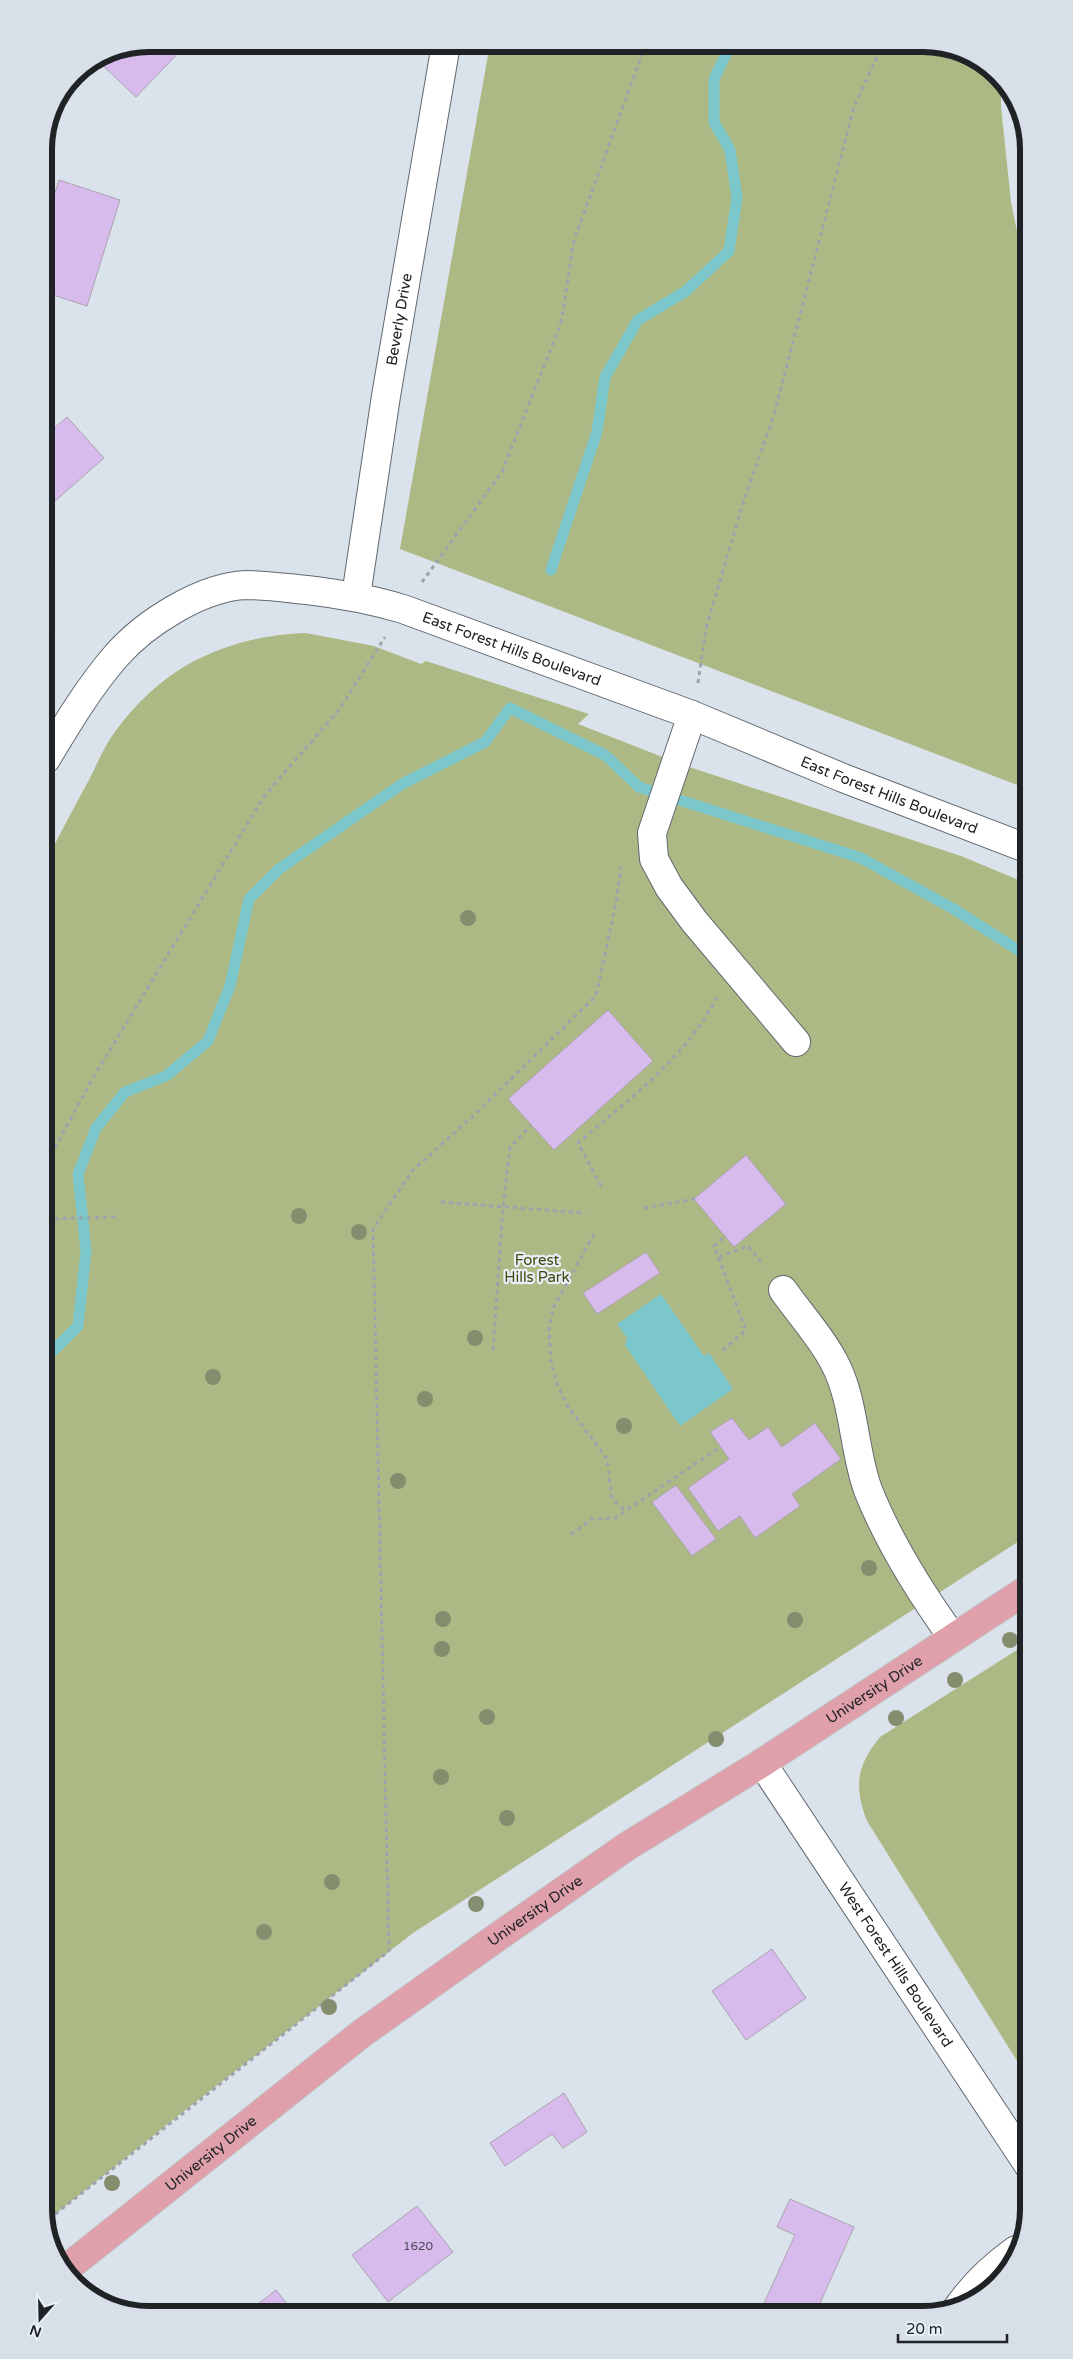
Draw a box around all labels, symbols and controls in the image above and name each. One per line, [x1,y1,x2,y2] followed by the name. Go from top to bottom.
[382,272,416,367] street label: Beverly Drive
[420,608,603,690] street label: East Forest Hills Boulevard
[798,752,980,838] street label: East Forest Hills Boulevard
[504,1251,570,1286] park label: Forest Hills Park
[823,1652,926,1728] street label: University Drive
[484,1871,586,1950] street label: University Drive
[835,1879,957,2051] street label: West Forest Hills Boulevard
[162,2112,260,2195] street label: University Drive
[403,2239,434,2253] house number: 1620
[15,2294,65,2344] north arrow
[898,2312,1007,2344] scale bar
[906,2320,943,2338] text: 20 m
[28,2321,44,2341] text: N

